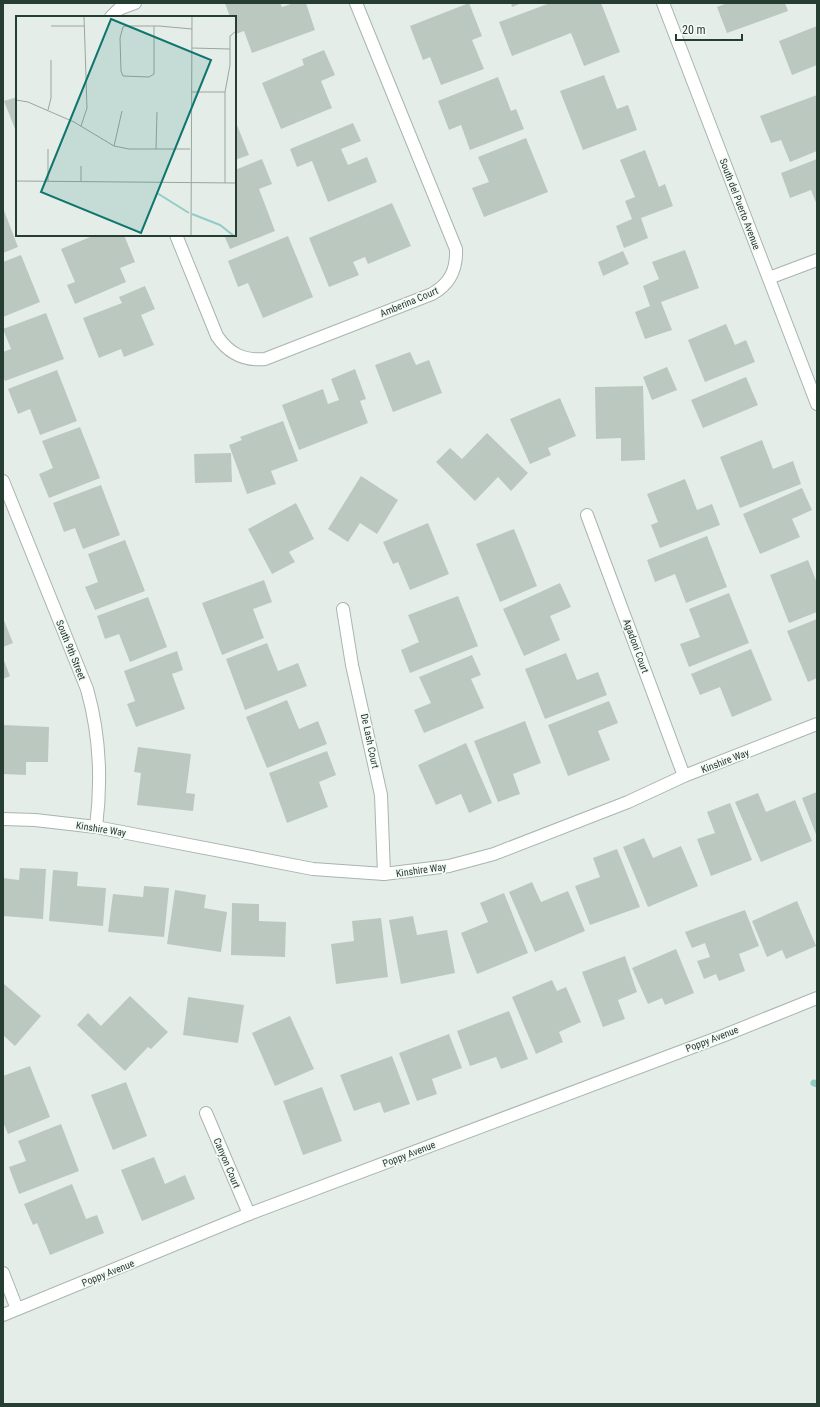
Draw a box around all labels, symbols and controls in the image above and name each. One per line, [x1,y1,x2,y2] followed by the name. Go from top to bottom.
[16,16,236,236] inset map
[676,16,742,42] scale bar
[682,23,706,37] text: 20 m
[718,157,763,251] street label: South del Puerto Avenue
[378,285,440,319] street label: Amberina Court
[621,617,651,675] street label: Agadoni Court
[54,618,88,682] street label: South 9th Street
[359,713,381,769] street label: De Lash Court
[699,747,751,775] street label: Kinshire Way
[75,820,127,838] street label: Kinshire Way
[395,861,447,879] street label: Kinshire Way
[684,1024,740,1054] street label: Poppy Avenue
[212,1136,242,1190] street label: Canyon Court
[381,1139,437,1169] street label: Poppy Avenue
[80,1257,136,1289] street label: Poppy Avenue

